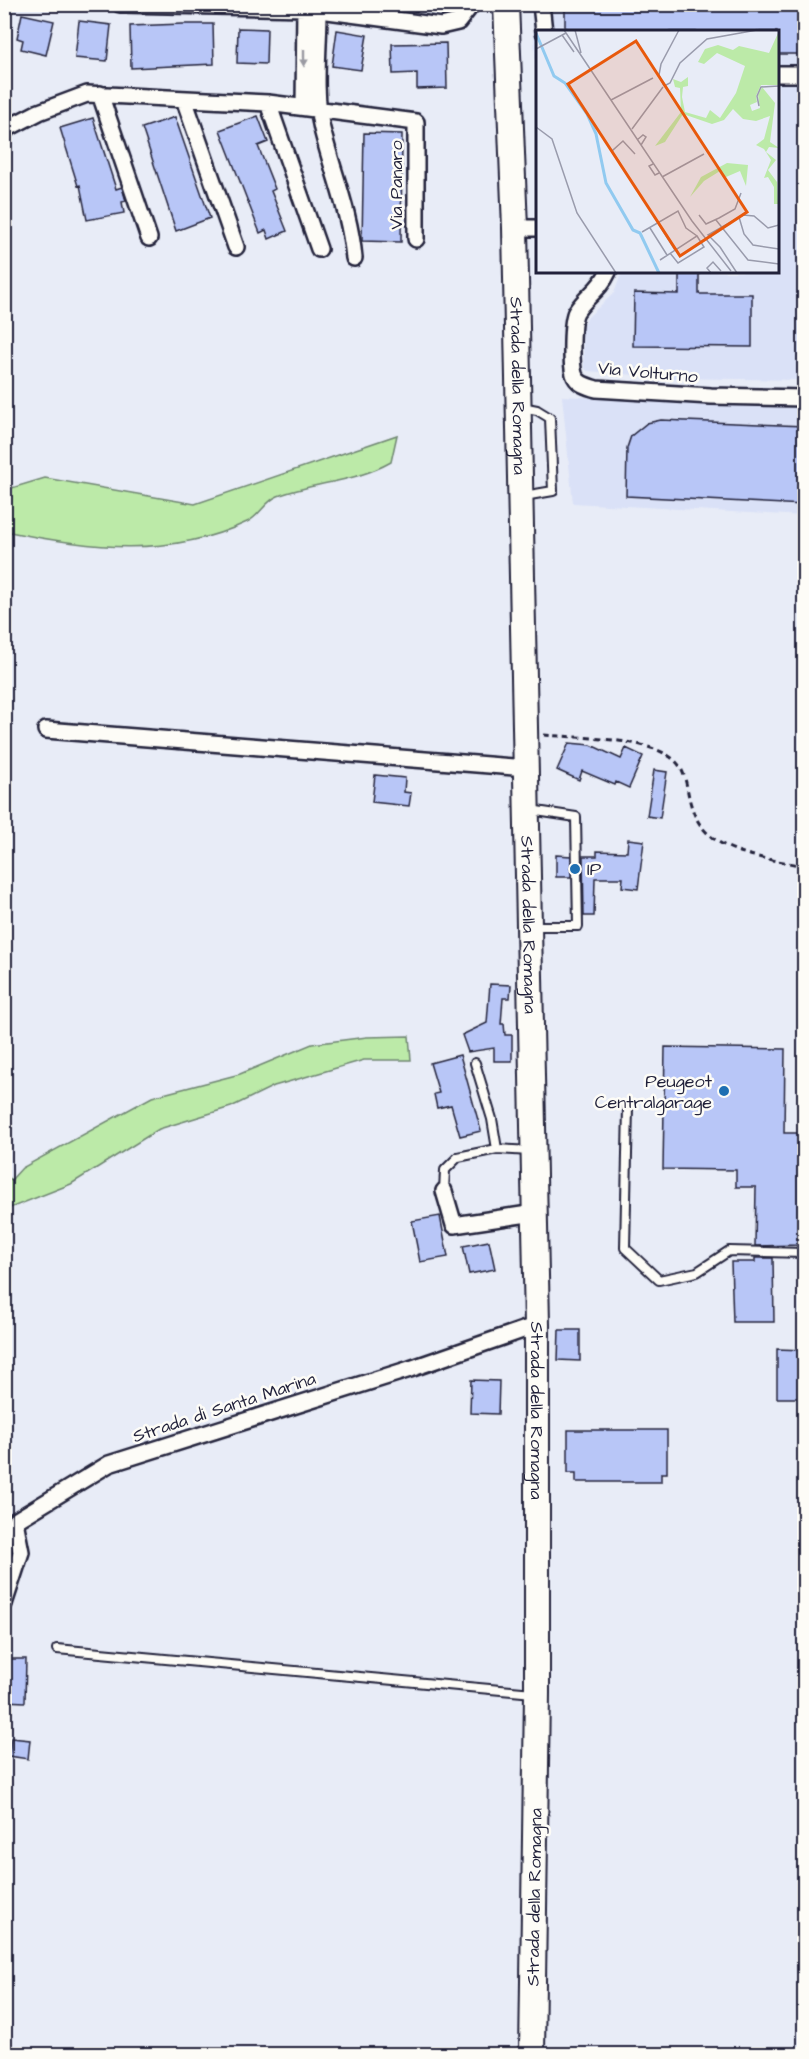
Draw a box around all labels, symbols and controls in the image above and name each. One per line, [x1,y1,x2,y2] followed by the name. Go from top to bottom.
[536,30,779,273] inset map
[299,48,309,67] one-way arrow
[384,140,409,230] street label: Via Panaro
[503,296,532,475] street label: Strada della Romagna
[597,356,699,389] street label: Via Volturno
[514,835,543,1014] street label: Strada della Romagna
[587,857,602,882] place label: IP
[568,862,582,876] marker: IP
[595,1069,713,1116] place label: Peugeot Centralgarage
[717,1084,731,1098] marker: Peugeot Centralgarage
[523,1321,549,1500] street label: Strada della Romagna
[130,1366,319,1449] street label: Strada di Santa Marina
[520,1808,550,1986] street label: Strada della Romagna

